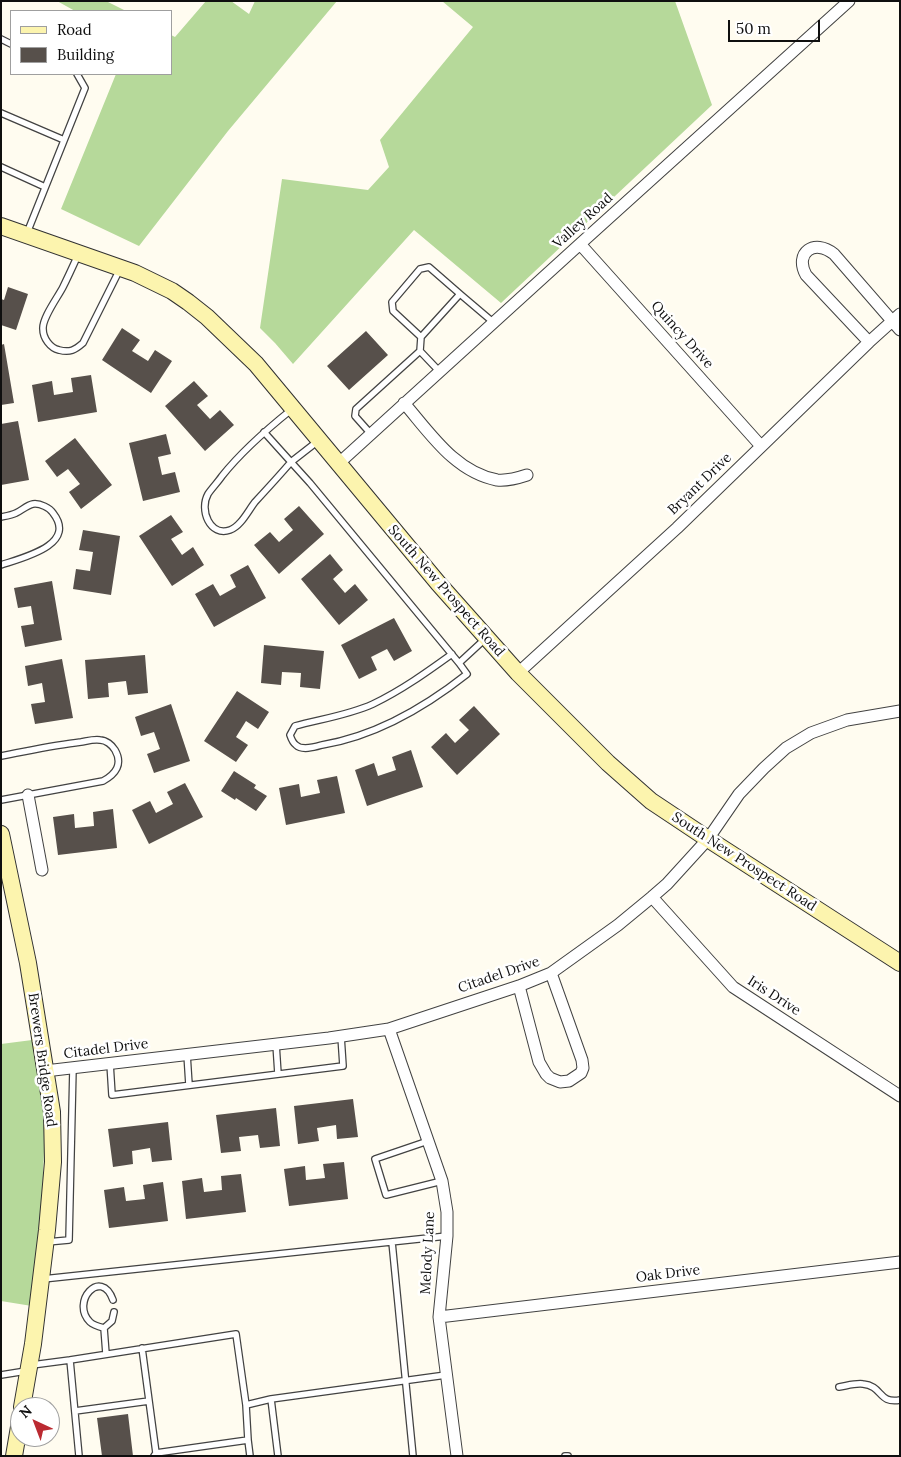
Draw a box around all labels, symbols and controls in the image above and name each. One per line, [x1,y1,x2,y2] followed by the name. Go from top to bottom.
[10,10,172,75] legend
[731,10,824,42] scale bar
[736,19,771,38] text: 50 m
[57,20,92,39] text: Road
[57,45,114,64] text: Building
[550,190,616,252] street label: Valley Road
[647,298,717,372] street label: Quincy Drive
[665,449,735,519] street label: Bryant Drive
[384,522,508,660] street label: South New Prospect Road
[669,809,819,915] street label: South New Prospect Road
[456,953,542,997] street label: Citadel Drive
[744,973,804,1019] street label: Iris Drive
[24,992,60,1128] street label: Brewers Bridge Road
[63,1035,149,1063] street label: Citadel Drive
[417,1211,439,1295] street label: Melody Lane
[635,1262,701,1286] street label: Oak Drive
[10,1397,60,1447] north arrow
[15,1401,36,1422] text: N

